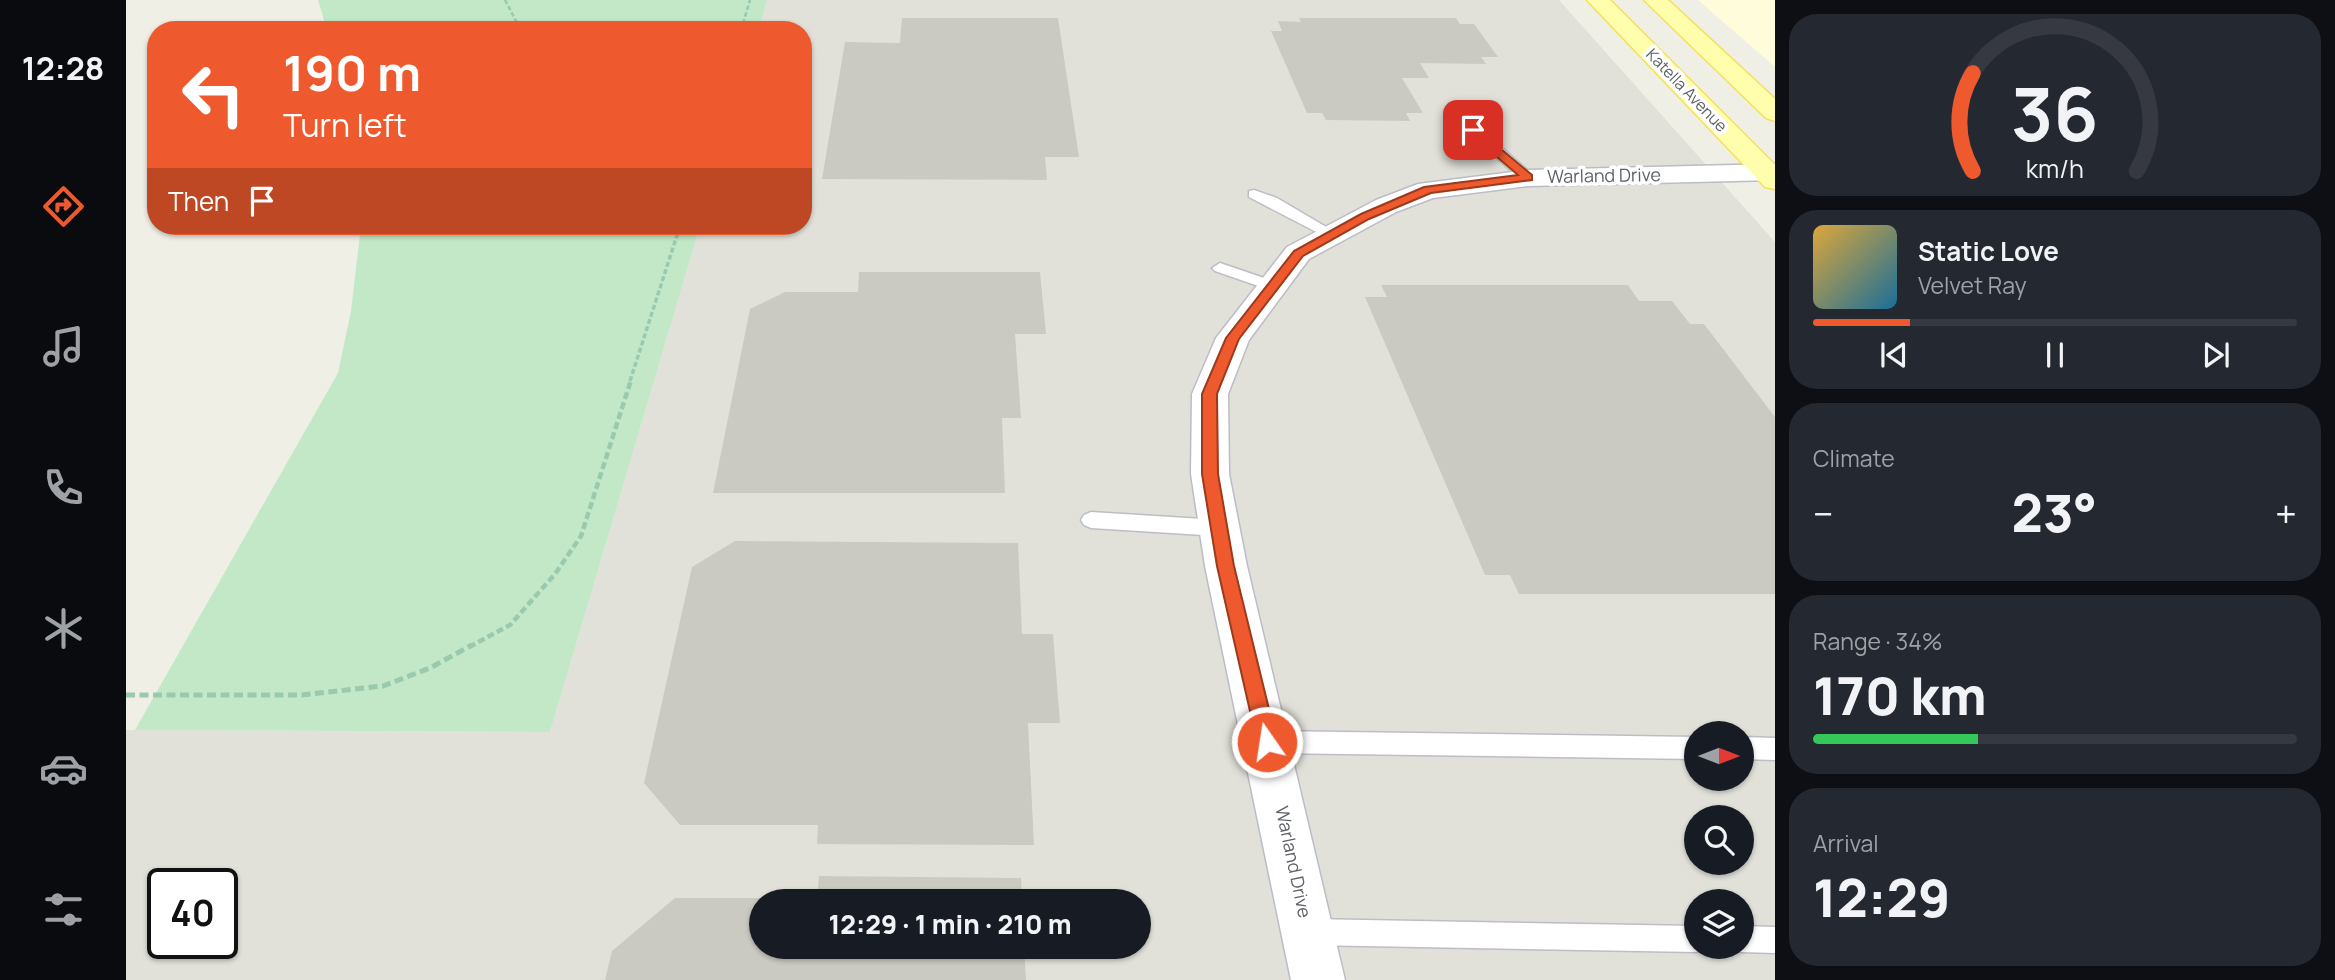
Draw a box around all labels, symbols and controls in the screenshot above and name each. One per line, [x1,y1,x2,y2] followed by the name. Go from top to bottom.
[283,39,421,106] text: 190 m
[1642,43,1732,137] street label: Katella Avenue
[22,46,104,90] text: 12:28
[168,49,259,140] icon: left
[2011,63,2099,163] text: 36
[1443,100,1503,160] pin
[283,103,407,147] text: Turn left
[1454,111,1492,149] icon: arrive
[2026,151,2084,186] text: km/h
[1547,162,1661,188] street label: Warland Drive
[39,182,88,231] icon: directions
[243,182,281,220] icon: arrive
[168,183,229,219] text: Then
[1918,233,2059,269] text: Static Love
[1918,269,2027,301] text: Velvet Ray
[39,322,88,371] icon: music
[1875,336,1913,374] icon: previous
[2036,336,2074,374] icon: pause
[2197,336,2235,374] icon: next
[1813,442,1895,474] text: Climate
[39,463,88,512] icon: phone
[2012,477,2097,548] text: 23°
[1813,487,1834,539] text: −
[2275,487,2297,539] text: +
[39,604,88,653] icon: climate
[1813,625,1942,657] text: Range · 34%
[1813,660,1987,731] text: 170 km
[1230,705,1304,779] position arrow
[1684,721,1754,791] north arrow
[1684,721,1754,959] map controls
[39,744,88,793] icon: car
[1270,804,1318,920] street label: Warland Drive
[1684,805,1754,875] button: search
[1813,827,1879,859] text: Arrival
[1813,862,1950,933] text: 12:29
[147,868,238,959] speed limit sign: 40
[39,885,88,934] icon: filters
[1684,889,1754,959] button: layers
[828,906,1072,942] text: 12:29 · 1 min · 210 m

